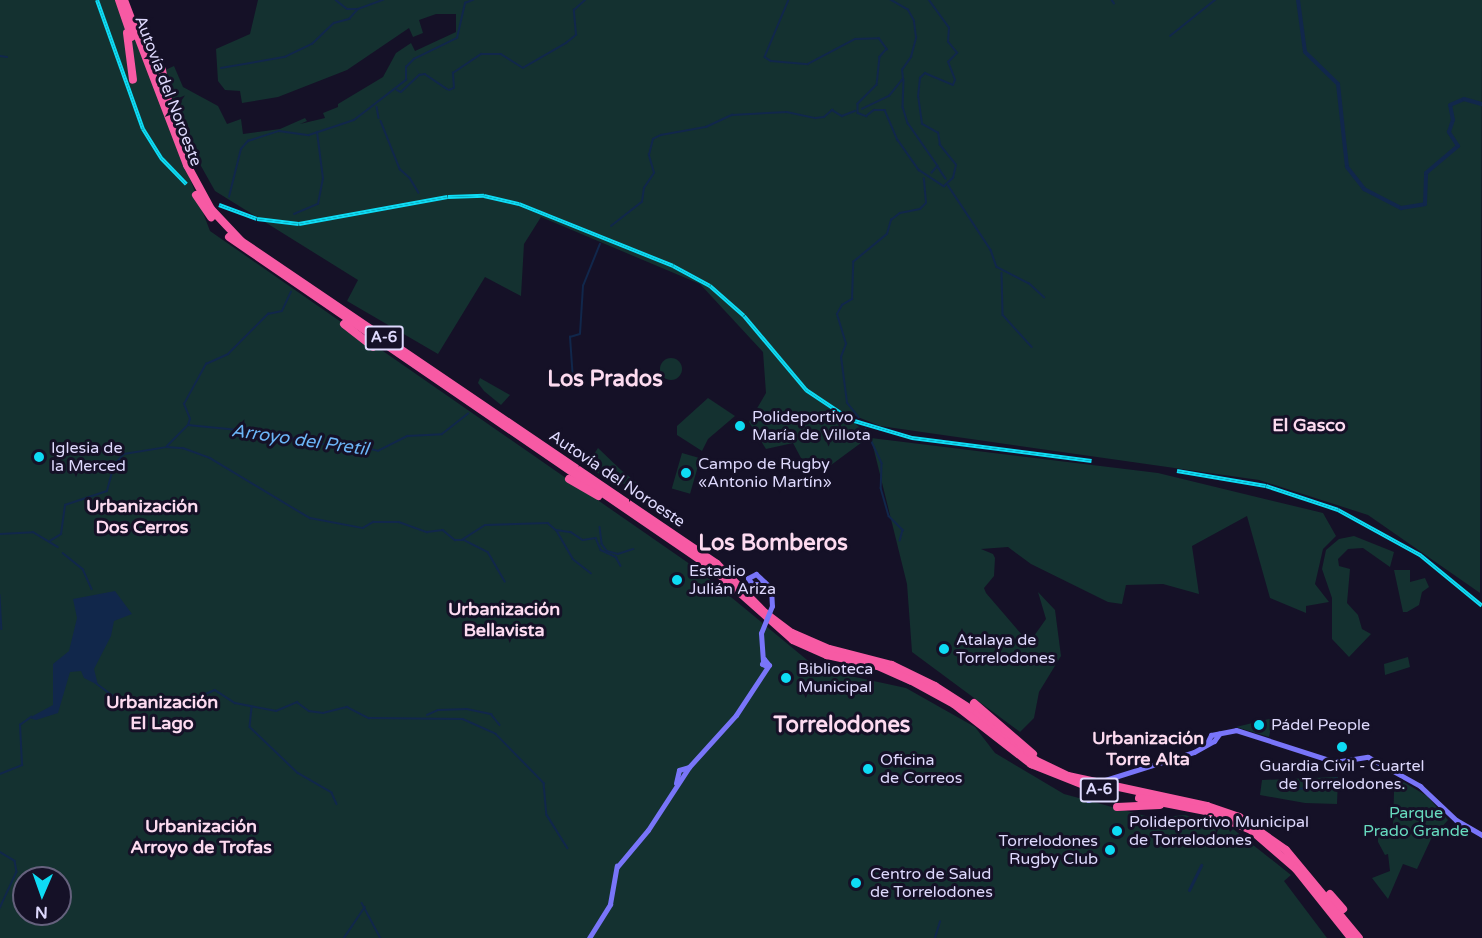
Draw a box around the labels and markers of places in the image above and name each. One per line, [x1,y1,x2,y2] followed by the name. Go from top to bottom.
[752,407,871,445] place label: Polideportivo María de Villota
[733,419,747,433] marker: Polideportivo María de Villota
[51,438,126,476] place label: Iglesia de la Merced
[32,450,46,464] marker: Iglesia de la Merced
[698,454,832,492] place label: Campo de Rugby «Antonio Martín»
[679,466,693,480] marker: Campo de Rugby «Antonio Martín»
[689,561,776,599] place label: Estadio Julián Ariza
[670,573,684,587] marker: Estadio Julián Ariza
[956,630,1056,668] place label: Atalaya de Torrelodones
[937,642,951,656] marker: Atalaya de Torrelodones
[798,659,873,697] place label: Biblioteca Municipal
[779,671,793,685] marker: Biblioteca Municipal
[1271,715,1370,735] place label: Pádel People
[1252,718,1266,732] marker: Pádel People
[1335,740,1349,754] marker: Guardia Civil - Cuartel de Torrelodones.
[880,750,962,788] place label: Oficina de Correos
[1259,756,1425,794] place label: Guardia Civil - Cuartel de Torrelodones.
[861,762,875,776] marker: Oficina de Correos
[1129,812,1309,850] place label: Polideportivo Municipal de Torrelodones
[1110,824,1124,838] marker: Polideportivo Municipal de Torrelodones
[998,831,1098,869] place label: Torrelodones Rugby Club
[1103,843,1117,857] marker: Torrelodones Rugby Club
[870,864,993,902] place label: Centro de Salud de Torrelodones
[847,874,865,892] marker: Centro de Salud de Torrelodones

